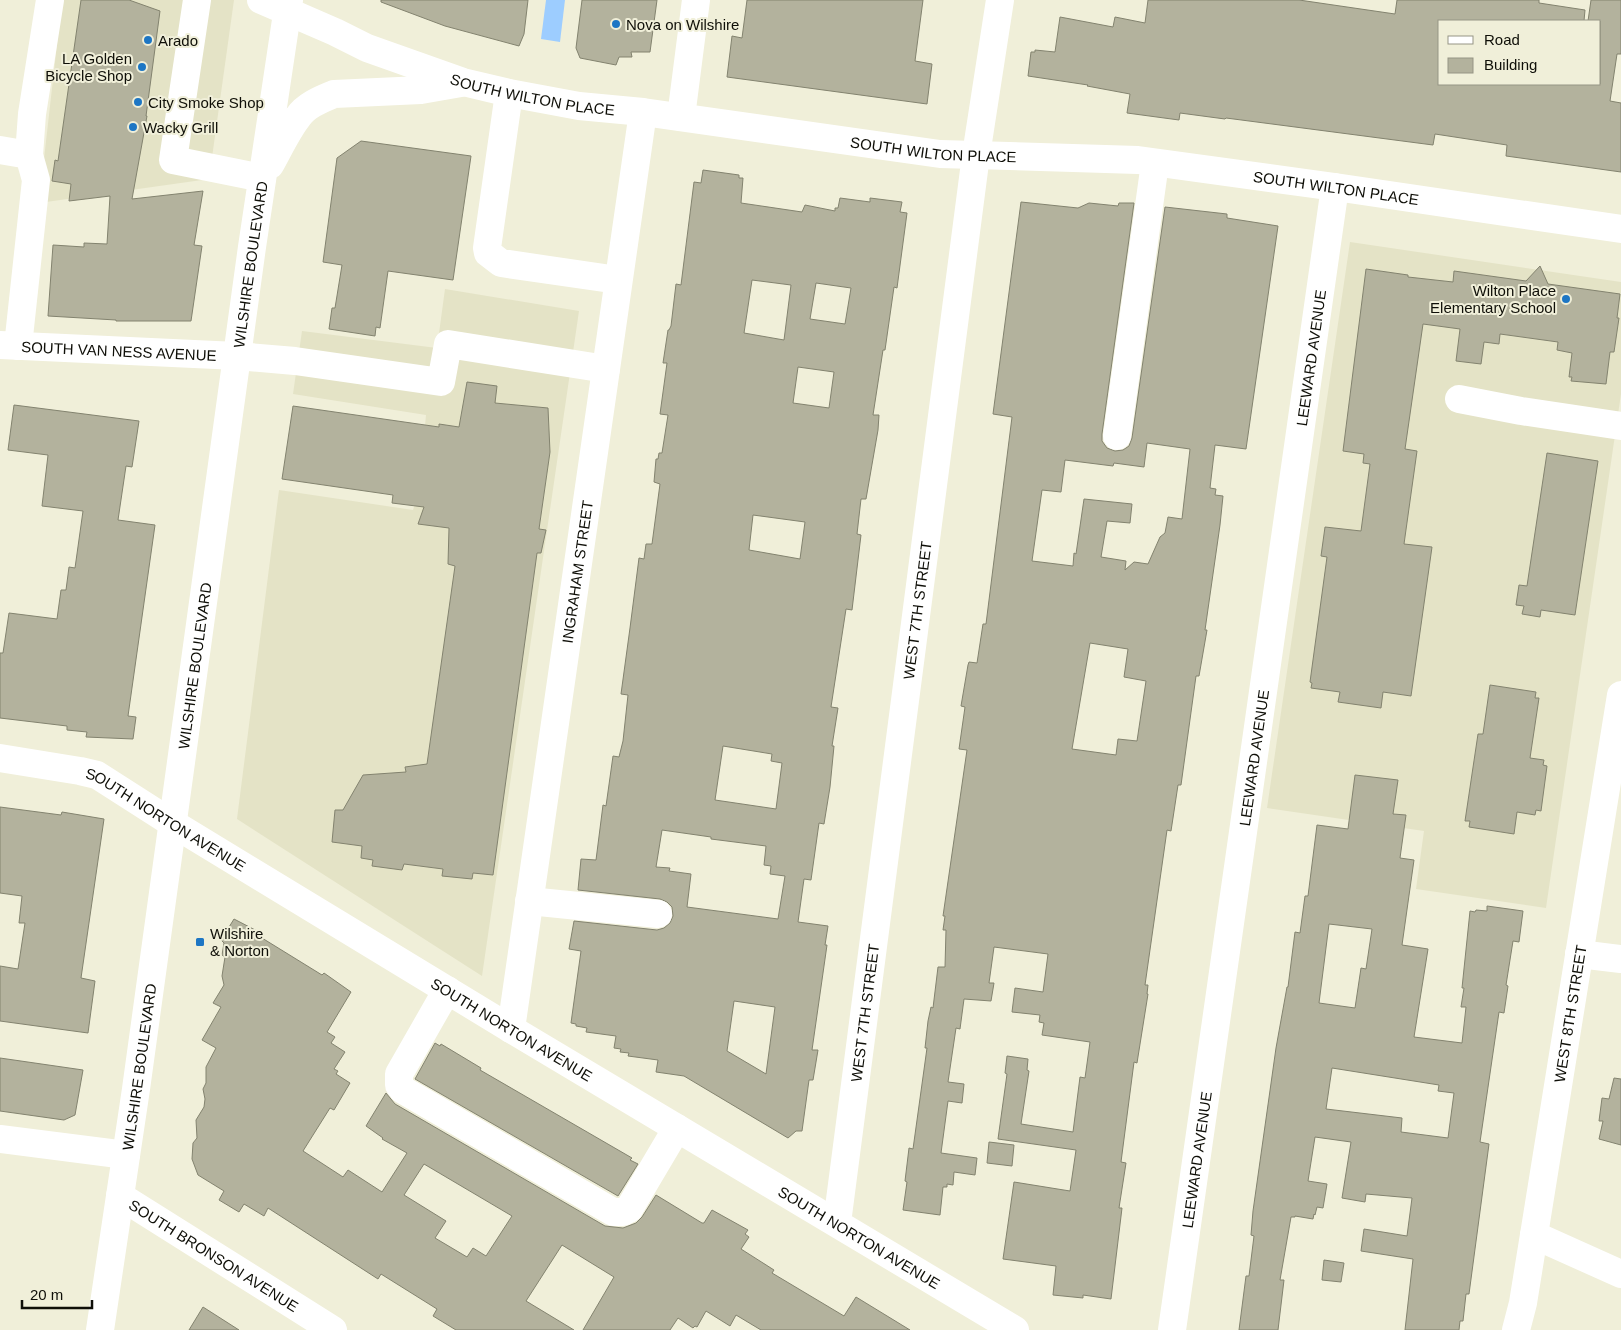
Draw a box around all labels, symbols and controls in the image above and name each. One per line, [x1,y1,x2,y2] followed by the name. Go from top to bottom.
[626,16,739,33] place label: Nova on Wilshire
[610,18,622,30] marker: Nova on Wilshire
[1438,20,1601,85] legend
[1484,31,1520,48] text: Road
[158,32,198,49] place label: Arado
[142,34,154,46] marker: Arado
[45,50,132,84] place label: LA Golden Bicycle Shop
[1484,56,1537,73] text: Building
[136,61,148,73] marker: LA Golden Bicycle Shop
[448,70,615,118] street label: SOUTH WILTON PLACE
[148,94,264,111] place label: City Smoke Shop
[132,96,144,108] marker: City Smoke Shop
[143,119,218,136] place label: Wacky Grill
[127,121,139,133] marker: Wacky Grill
[849,133,1017,165] street label: SOUTH WILTON PLACE
[1252,167,1420,208] street label: SOUTH WILTON PLACE
[230,180,270,349] street label: WILSHIRE BOULEVARD
[1430,282,1556,316] place label: Wilton Place Elementary School
[1293,288,1329,427] street label: LEEWARD AVENUE
[1560,293,1572,305] marker: Wilton Place Elementary School
[21,337,217,364] street label: SOUTH VAN NESS AVENUE
[558,499,596,644] street label: INGRAHAM STREET
[899,540,934,680] street label: WEST 7TH STREET
[174,581,214,750] street label: WILSHIRE BOULEVARD
[1235,688,1272,827] street label: LEEWARD AVENUE
[84,764,249,874] street label: SOUTH NORTON AVENUE
[210,925,269,959] place label: Wilshire & Norton
[194,936,206,948] marker: Wilshire & Norton
[847,943,882,1083] street label: WEST 7TH STREET
[1550,944,1589,1084] street label: WEST 8TH STREET
[428,974,596,1084] street label: SOUTH NORTON AVENUE
[118,982,159,1151] street label: WILSHIRE BOULEVARD
[1178,1090,1214,1229] street label: LEEWARD AVENUE
[776,1182,943,1292] street label: SOUTH NORTON AVENUE
[126,1196,302,1315] street label: SOUTH BRONSON AVENUE
[22,1278,92,1310] scale bar
[30,1286,63,1303] text: 20 m

